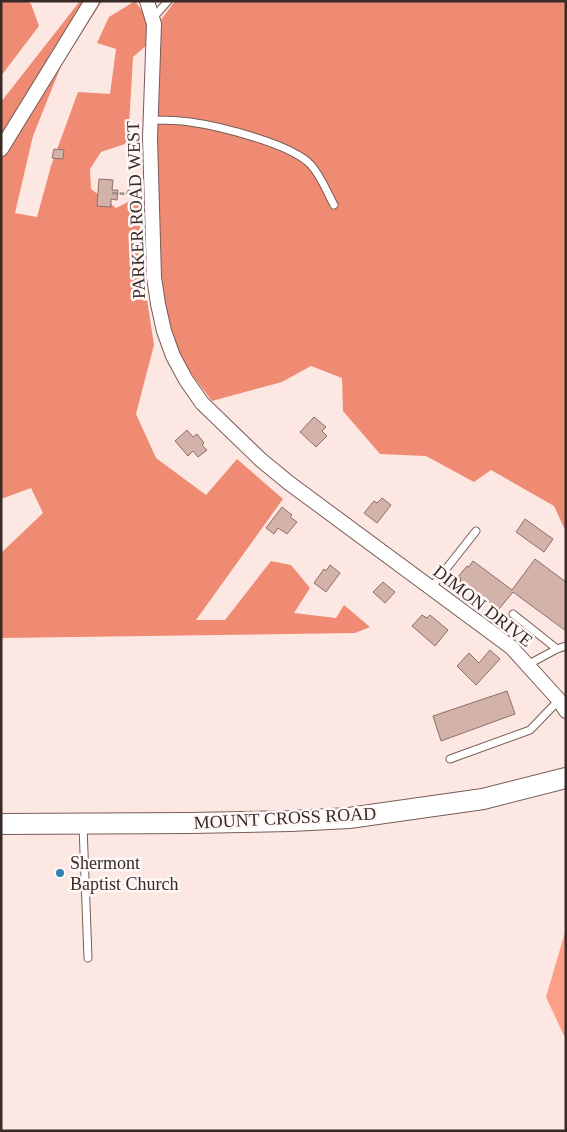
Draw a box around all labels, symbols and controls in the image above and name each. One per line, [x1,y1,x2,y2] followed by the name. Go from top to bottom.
[123,121,149,299] street label: PARKER ROAD WEST
[429,561,537,651] street label: DIMON DRIVE
[193,803,377,833] street label: MOUNT CROSS ROAD
[70,853,179,894] place label: Shermont Baptist Church
[54,867,66,879] marker: Shermont Baptist Church

